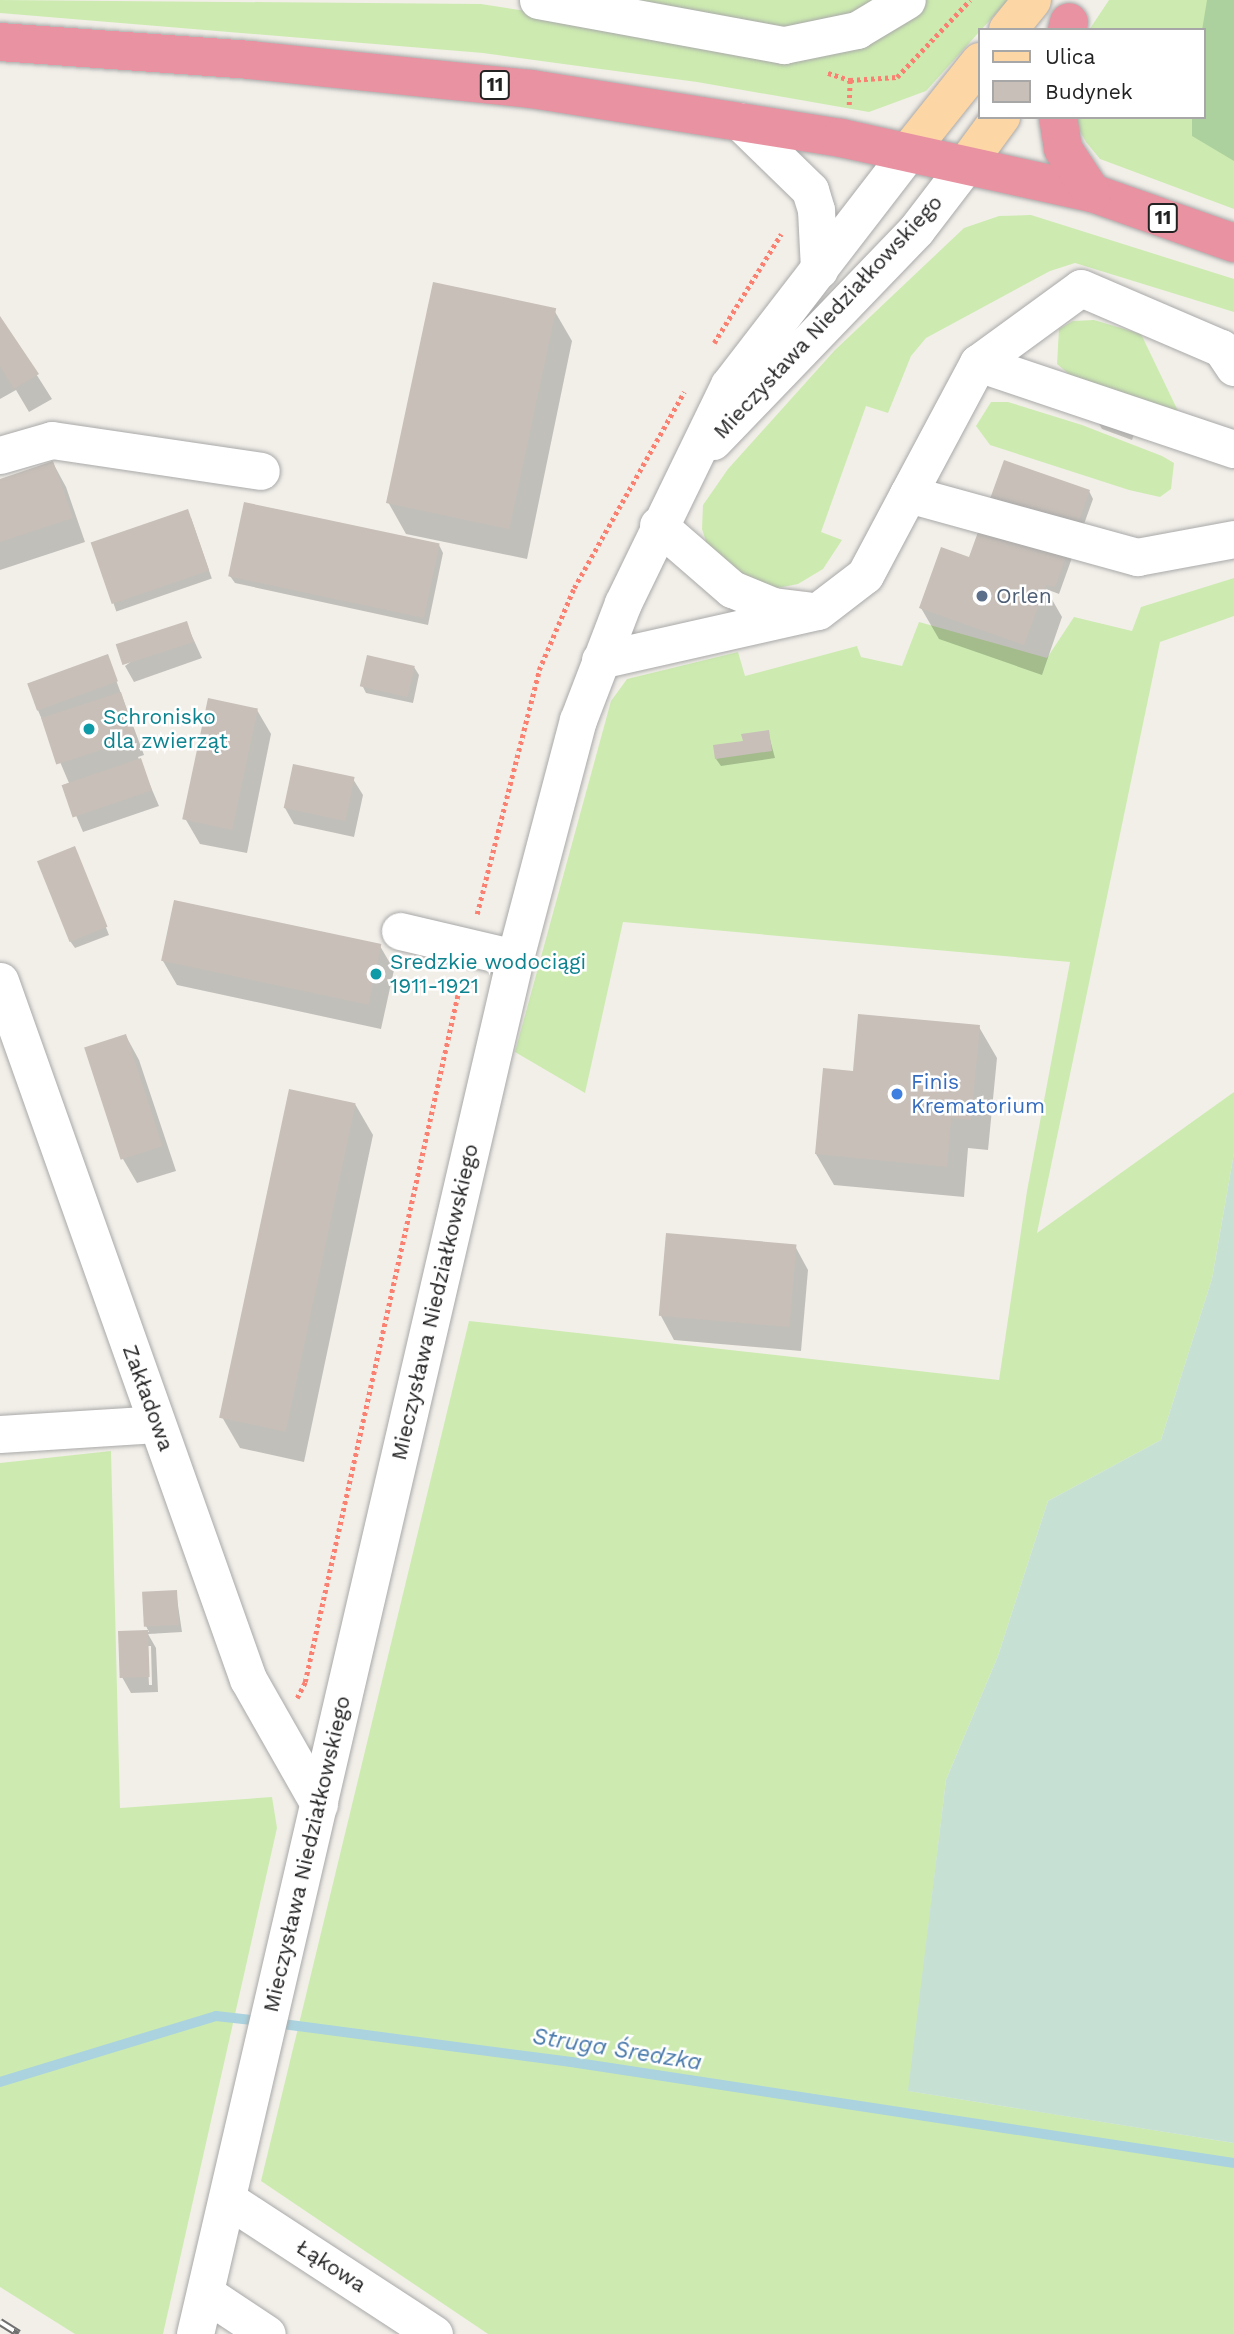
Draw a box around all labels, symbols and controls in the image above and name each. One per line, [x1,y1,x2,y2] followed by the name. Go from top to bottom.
[978,28,1206,119] legend
[1045,44,1095,69] text: Ulica
[479,69,511,100] road number: 11
[1045,79,1133,104] text: Budynek
[708,190,948,444] street label: Mieczysława Niedziałkowskiego
[1147,202,1179,233] road number: 11
[996,583,1052,609] place label: Orlen
[974,588,990,604] marker: Orlen
[103,704,228,754] place label: Schronisko dla zwierząt
[81,721,97,737] marker: Schronisko dla zwierząt
[390,949,586,999] place label: Sredzkie wodociągi 1911-1921
[368,966,384,982] marker: Sredzkie wodociągi 1911-1921
[911,1069,1045,1119] place label: Finis Krematorium
[889,1086,905,1102] marker: Finis Krematorium
[386,1141,484,1463] street label: Mieczysława Niedziałkowskiego
[117,1342,179,1454] street label: Zakładowa
[258,1693,356,2015] street label: Mieczysława Niedziałkowskiego
[530,2023,704,2077] water label: Struga Średzka
[291,2234,371,2298] street label: Łąkowa

